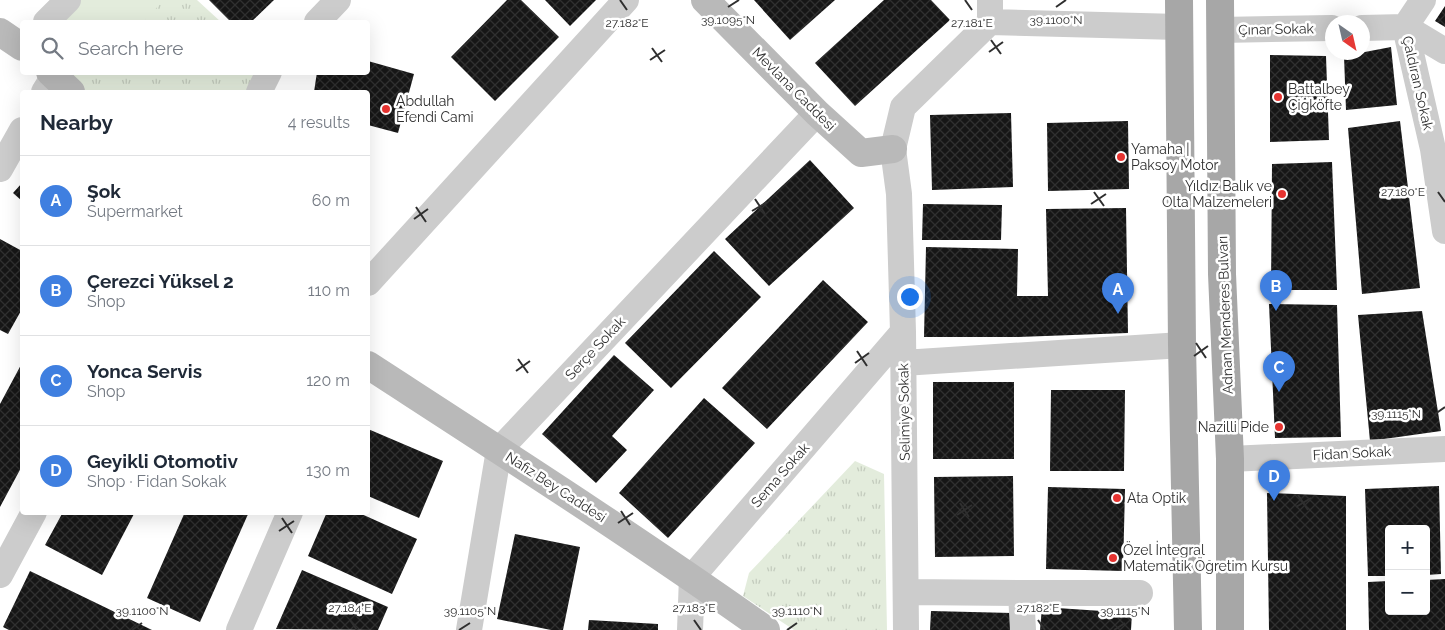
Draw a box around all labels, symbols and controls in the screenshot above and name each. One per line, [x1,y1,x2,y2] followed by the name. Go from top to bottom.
[701,13,755,27] text: 39.1095°N
[1030,13,1082,27] text: 39.1100°N
[1325,15,1370,60] north arrow
[605,16,649,30] text: 27.182°E
[951,16,993,30] text: 27.181°E
[20,20,370,75] search box
[1238,20,1315,38] street label: Çınar Sokak
[38,34,66,62] icon: search
[1399,34,1437,132] street label: Çaldıran Sokak
[78,37,184,59] text: Search here
[749,44,839,134] street label: Mevlana Caddesi
[1288,81,1350,113] place label: Battalbey Çiğköfte
[1272,91,1284,103] marker: Battalbey Çiğköfte
[396,93,474,125] place label: Abdullah Efendi Cami
[380,103,392,115] marker: Abdullah Efendi Cami
[40,110,113,135] text: Nearby
[288,113,350,132] text: 4 results
[1131,141,1219,173] place label: Yamaha | Paksoy Motor
[1115,151,1127,163] marker: Yamaha | Paksoy Motor
[1162,178,1272,210] place label: Yıldız Balık ve Olta Malzemeleri
[87,180,121,202] text: Şok
[1381,185,1425,199] text: 27.180°E
[1276,188,1288,200] marker: Yıldız Balık ve Olta Malzemeleri
[51,191,61,210] text: A
[312,191,350,210] text: 60 m
[87,202,183,221] text: Supermarket
[1214,236,1236,394] street label: Adnan Menderes Bulvarı
[87,270,234,292] text: Çerezci Yüksel 2
[1260,270,1292,311] pin: B
[1102,273,1134,314] pin: A
[51,281,61,300] text: B
[308,281,350,300] text: 110 m
[897,284,923,310] your location
[87,292,125,311] text: Shop
[562,313,629,383] street label: Serçe Sokak
[1263,351,1295,392] pin: C
[87,360,202,382] text: Yonca Servis
[895,362,913,461] street label: Selimiye Sokak
[51,371,61,390] text: C
[306,371,350,390] text: 120 m
[87,382,125,401] text: Shop
[1371,407,1421,421] text: 39.1115°N
[1198,419,1269,435] place label: Nazilli Pide
[1273,421,1285,433] marker: Nazilli Pide
[748,439,813,510] street label: Sema Sokak
[1312,443,1392,463] street label: Fidan Sokak
[503,449,609,525] street label: Nafiz Bey Caddesi
[87,450,238,472] text: Geyikli Otomotiv
[1258,460,1290,501] pin: D
[50,461,62,480] text: D
[306,461,350,480] text: 130 m
[87,472,227,491] text: Shop · Fidan Sokak
[1127,490,1187,506] place label: Ata Optik
[1111,492,1123,504] marker: Ata Optik
[1385,525,1430,615] map controls
[1385,525,1430,570] button: +
[1123,540,1288,574] place label: Özel İntegral Matematik Öğretim Kursu
[1107,552,1119,564] marker: Özel İntegral Matematik Öğretim Kursu
[1385,570,1430,615] button: −
[328,601,372,615] text: 27.184°E
[672,601,716,615] text: 27.183°E
[1016,601,1060,615] text: 27.182°E
[116,604,168,618] text: 39.1100°N
[444,604,496,618] text: 39.1105°N
[772,604,822,618] text: 39.1110°N
[1100,604,1150,618] text: 39.1115°N

